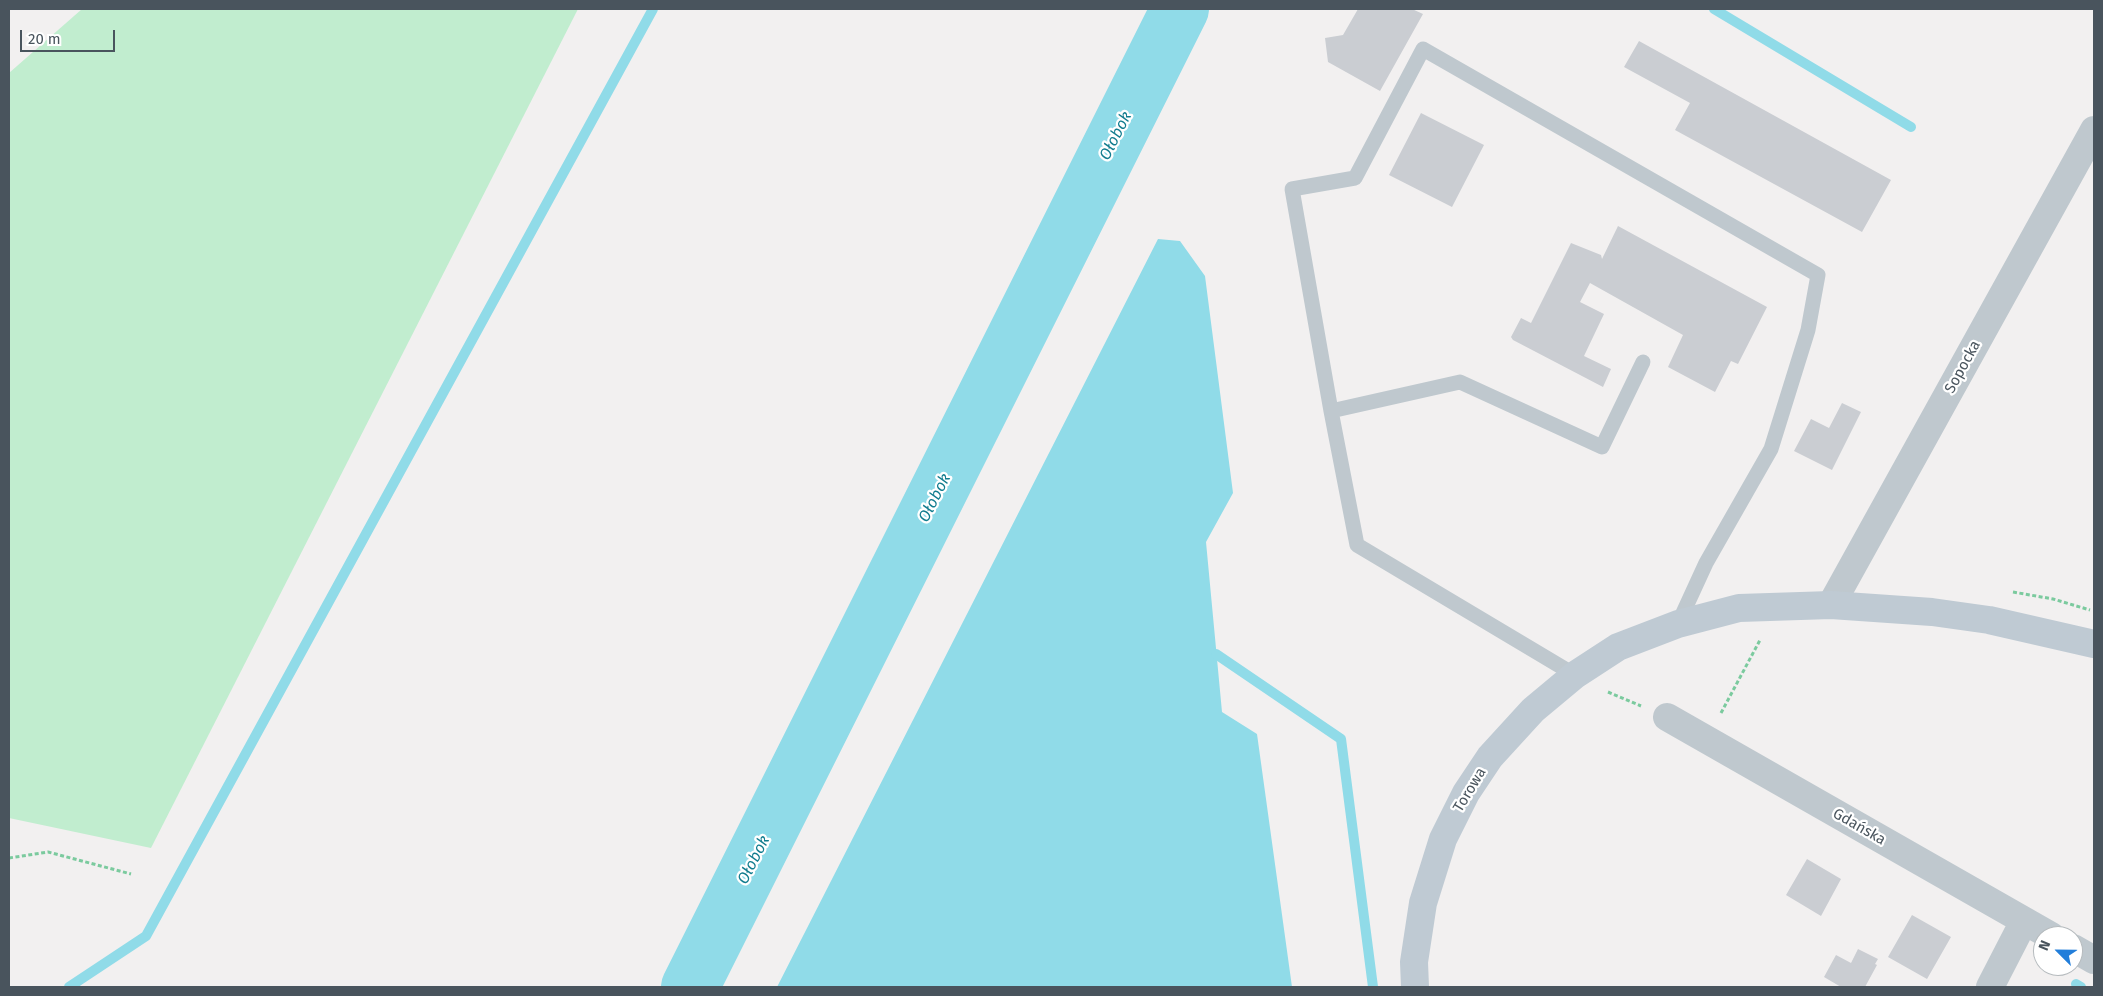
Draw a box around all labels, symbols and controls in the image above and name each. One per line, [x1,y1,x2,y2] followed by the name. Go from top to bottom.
[22,20,118,52] scale bar
[28,30,61,48] text: 20 m
[1096,108,1136,164] water label: Ołobok
[1941,338,1985,396] street label: Sopocka
[915,470,955,526] water label: Ołobok
[1450,765,1490,815] street label: Torowa
[1829,805,1889,849] street label: Gdańska
[734,832,774,888] water label: Ołobok
[2033,926,2083,976] north arrow
[2035,938,2054,953] text: N

